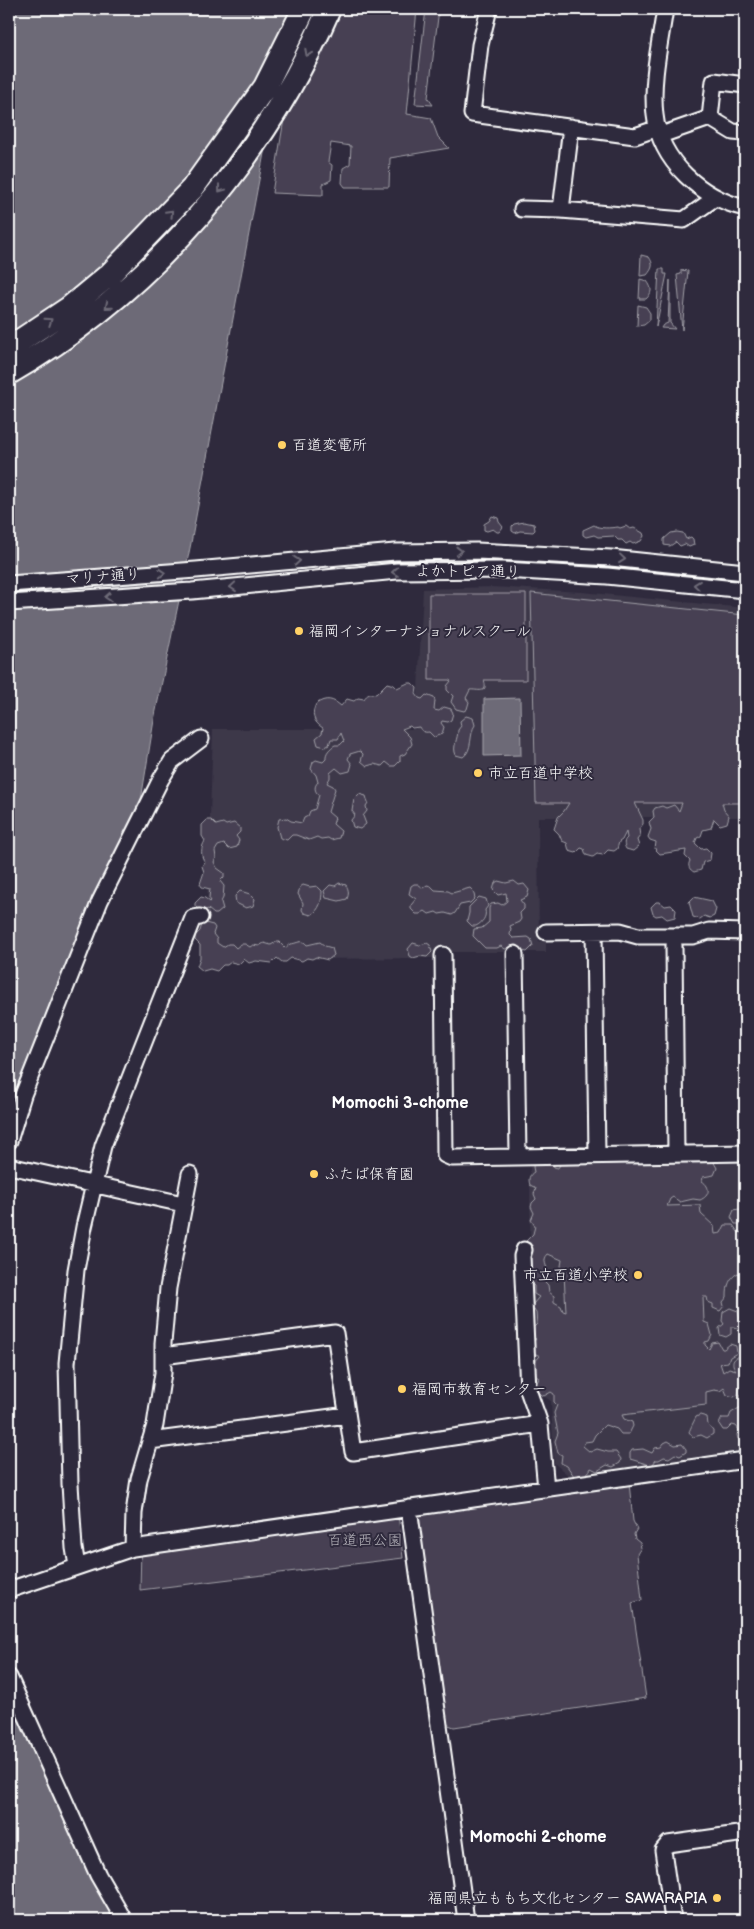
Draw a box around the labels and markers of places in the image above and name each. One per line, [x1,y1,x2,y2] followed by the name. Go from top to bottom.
[292,436,367,455] place label: 百道変電所
[276,439,288,451] marker: 百道変電所
[309,622,531,641] place label: 福岡インターナショナルスクール
[293,625,305,637] marker: 福岡インターナショナルスクール
[488,764,593,783] place label: 市立百道中学校
[472,767,484,779] marker: 市立百道中学校
[324,1165,414,1184] place label: ふたば保育園
[308,1168,320,1180] marker: ふたば保育園
[523,1266,628,1285] place label: 市立百道小学校
[632,1269,644,1281] marker: 市立百道小学校
[412,1380,546,1399] place label: 福岡市教育センター
[396,1383,408,1395] marker: 福岡市教育センター
[428,1889,708,1908] place label: 福岡県立ももち文化センター SAWARAPIA
[711,1892,723,1904] marker: 福岡県立ももち文化センター SAWARAPIA

